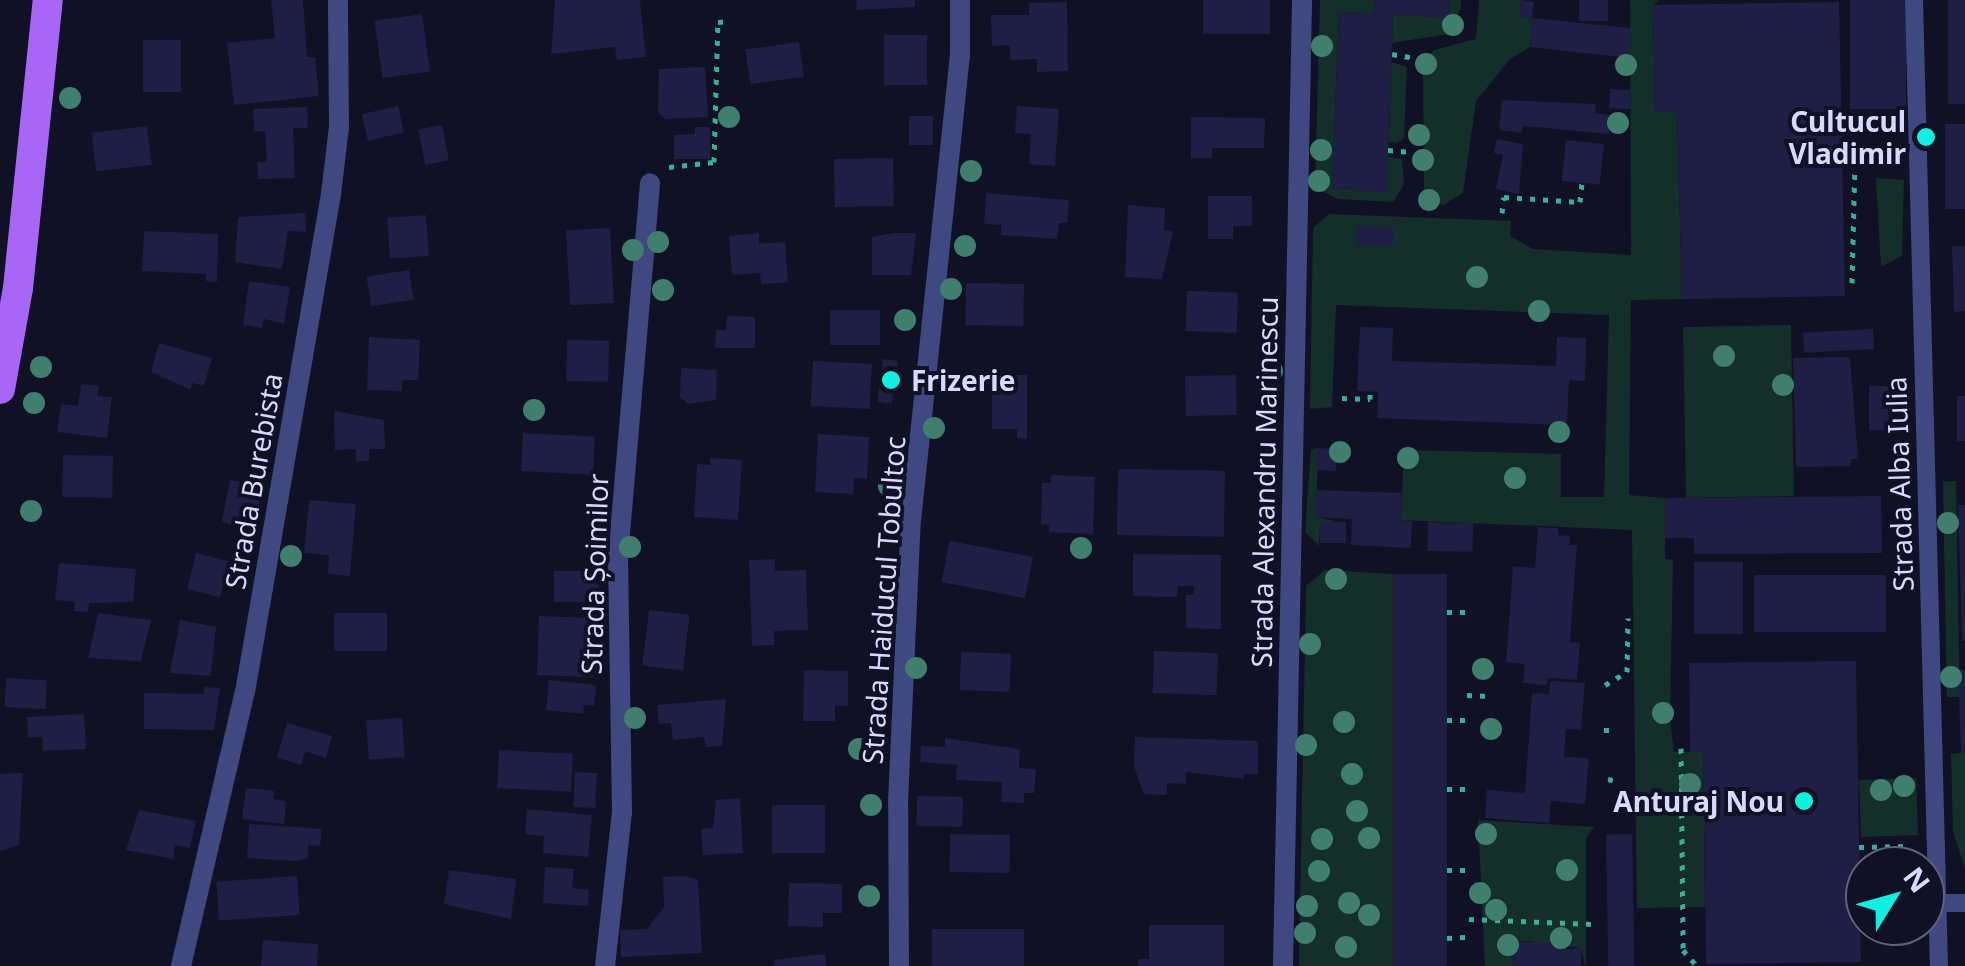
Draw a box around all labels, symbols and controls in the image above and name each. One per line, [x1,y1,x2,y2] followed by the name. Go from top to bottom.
[1788,104,1906,170] place label: Cultucul Vladimir
[1915,126,1937,148] marker: Cultucul Vladimir
[1244,296,1284,668] street label: Strada Alexandru Marinescu
[911,363,1015,397] place label: Frizerie
[880,369,902,391] marker: Frizerie
[217,371,289,591] street label: Strada Burebista
[1878,376,1920,592] street label: Strada Alba Iulia
[855,435,911,765] street label: Strada Haiducul Tobultoc
[574,473,614,675] street label: Strada Șoimilor
[1613,784,1784,818] place label: Anturaj Nou
[1793,790,1815,812] marker: Anturaj Nou
[1845,846,1945,946] north arrow
[1895,859,1939,900] text: N

